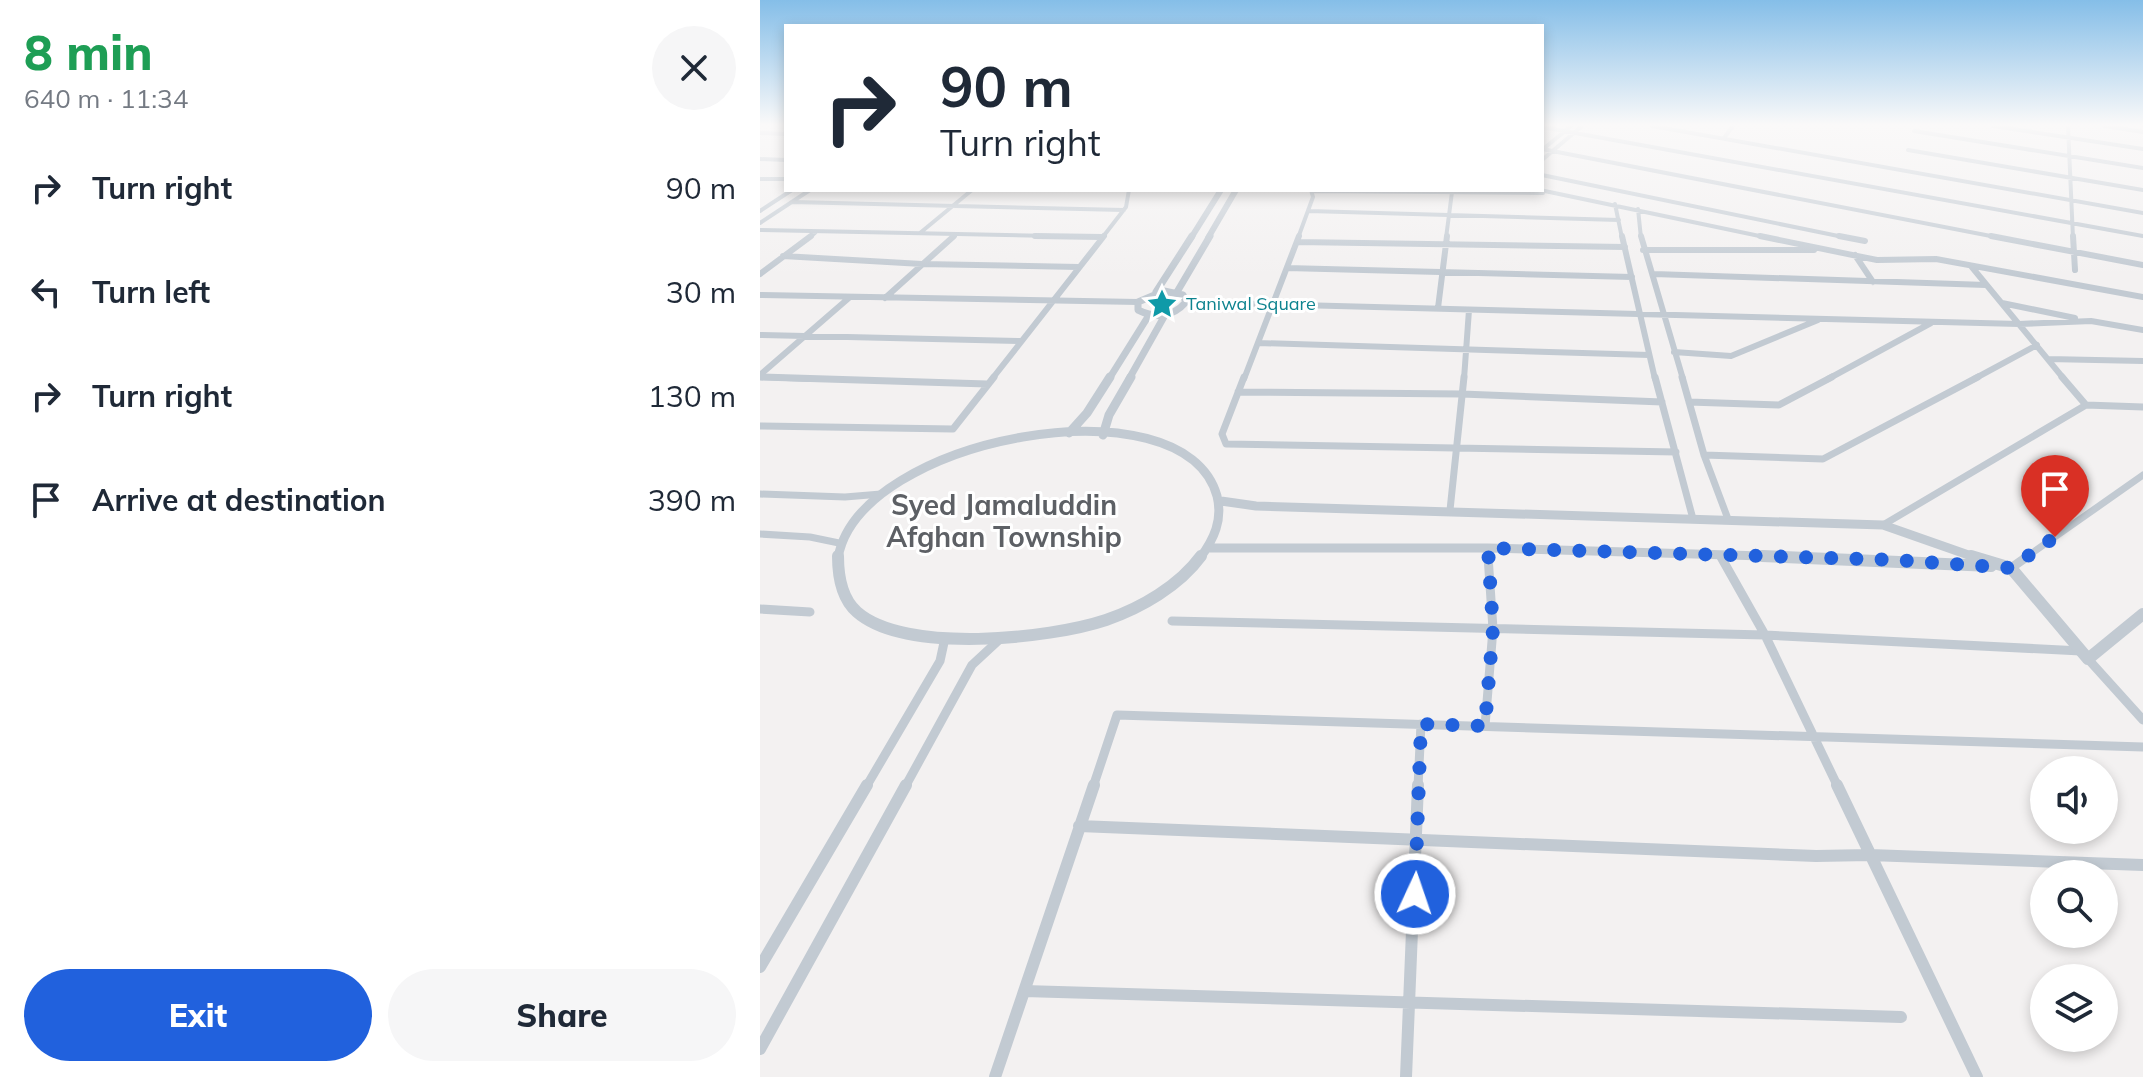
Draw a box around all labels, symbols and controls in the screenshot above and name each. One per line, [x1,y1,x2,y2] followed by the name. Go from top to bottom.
[24,22,153,82] text: 8 min
[652,26,736,110] button: close
[940,51,1073,121] text: 90 m
[808,56,912,160] icon: right
[24,82,188,115] text: 640 m · 11:34
[940,120,1101,165] text: Turn right
[24,166,68,210] icon: right
[92,169,232,207] text: Turn right
[666,169,736,207] text: 90 m
[24,270,68,314] icon: left
[92,273,210,311] text: Turn left
[666,273,736,311] text: 30 m
[1145,287,1179,321] place icon: Taniwal Square
[1186,292,1316,315] place label: Taniwal Square
[24,374,68,418] icon: right
[92,377,232,415] text: Turn right
[648,377,736,415] text: 130 m
[2021,455,2089,537] pin
[2033,467,2077,511] icon: arrive
[24,478,68,522] icon: arrive
[92,481,386,519] text: Arrive at destination
[648,481,736,519] text: 390 m
[886,487,1122,554] district label: Syed Jamaluddin Afghan Township
[2030,756,2118,1052] map controls
[2030,756,2118,844] button: sound
[1373,852,1457,936] position arrow
[2030,860,2118,948] button: search
[2030,964,2118,1052] button: layers
[24,969,372,1061] button: Exit
[388,969,736,1061] button: Share

